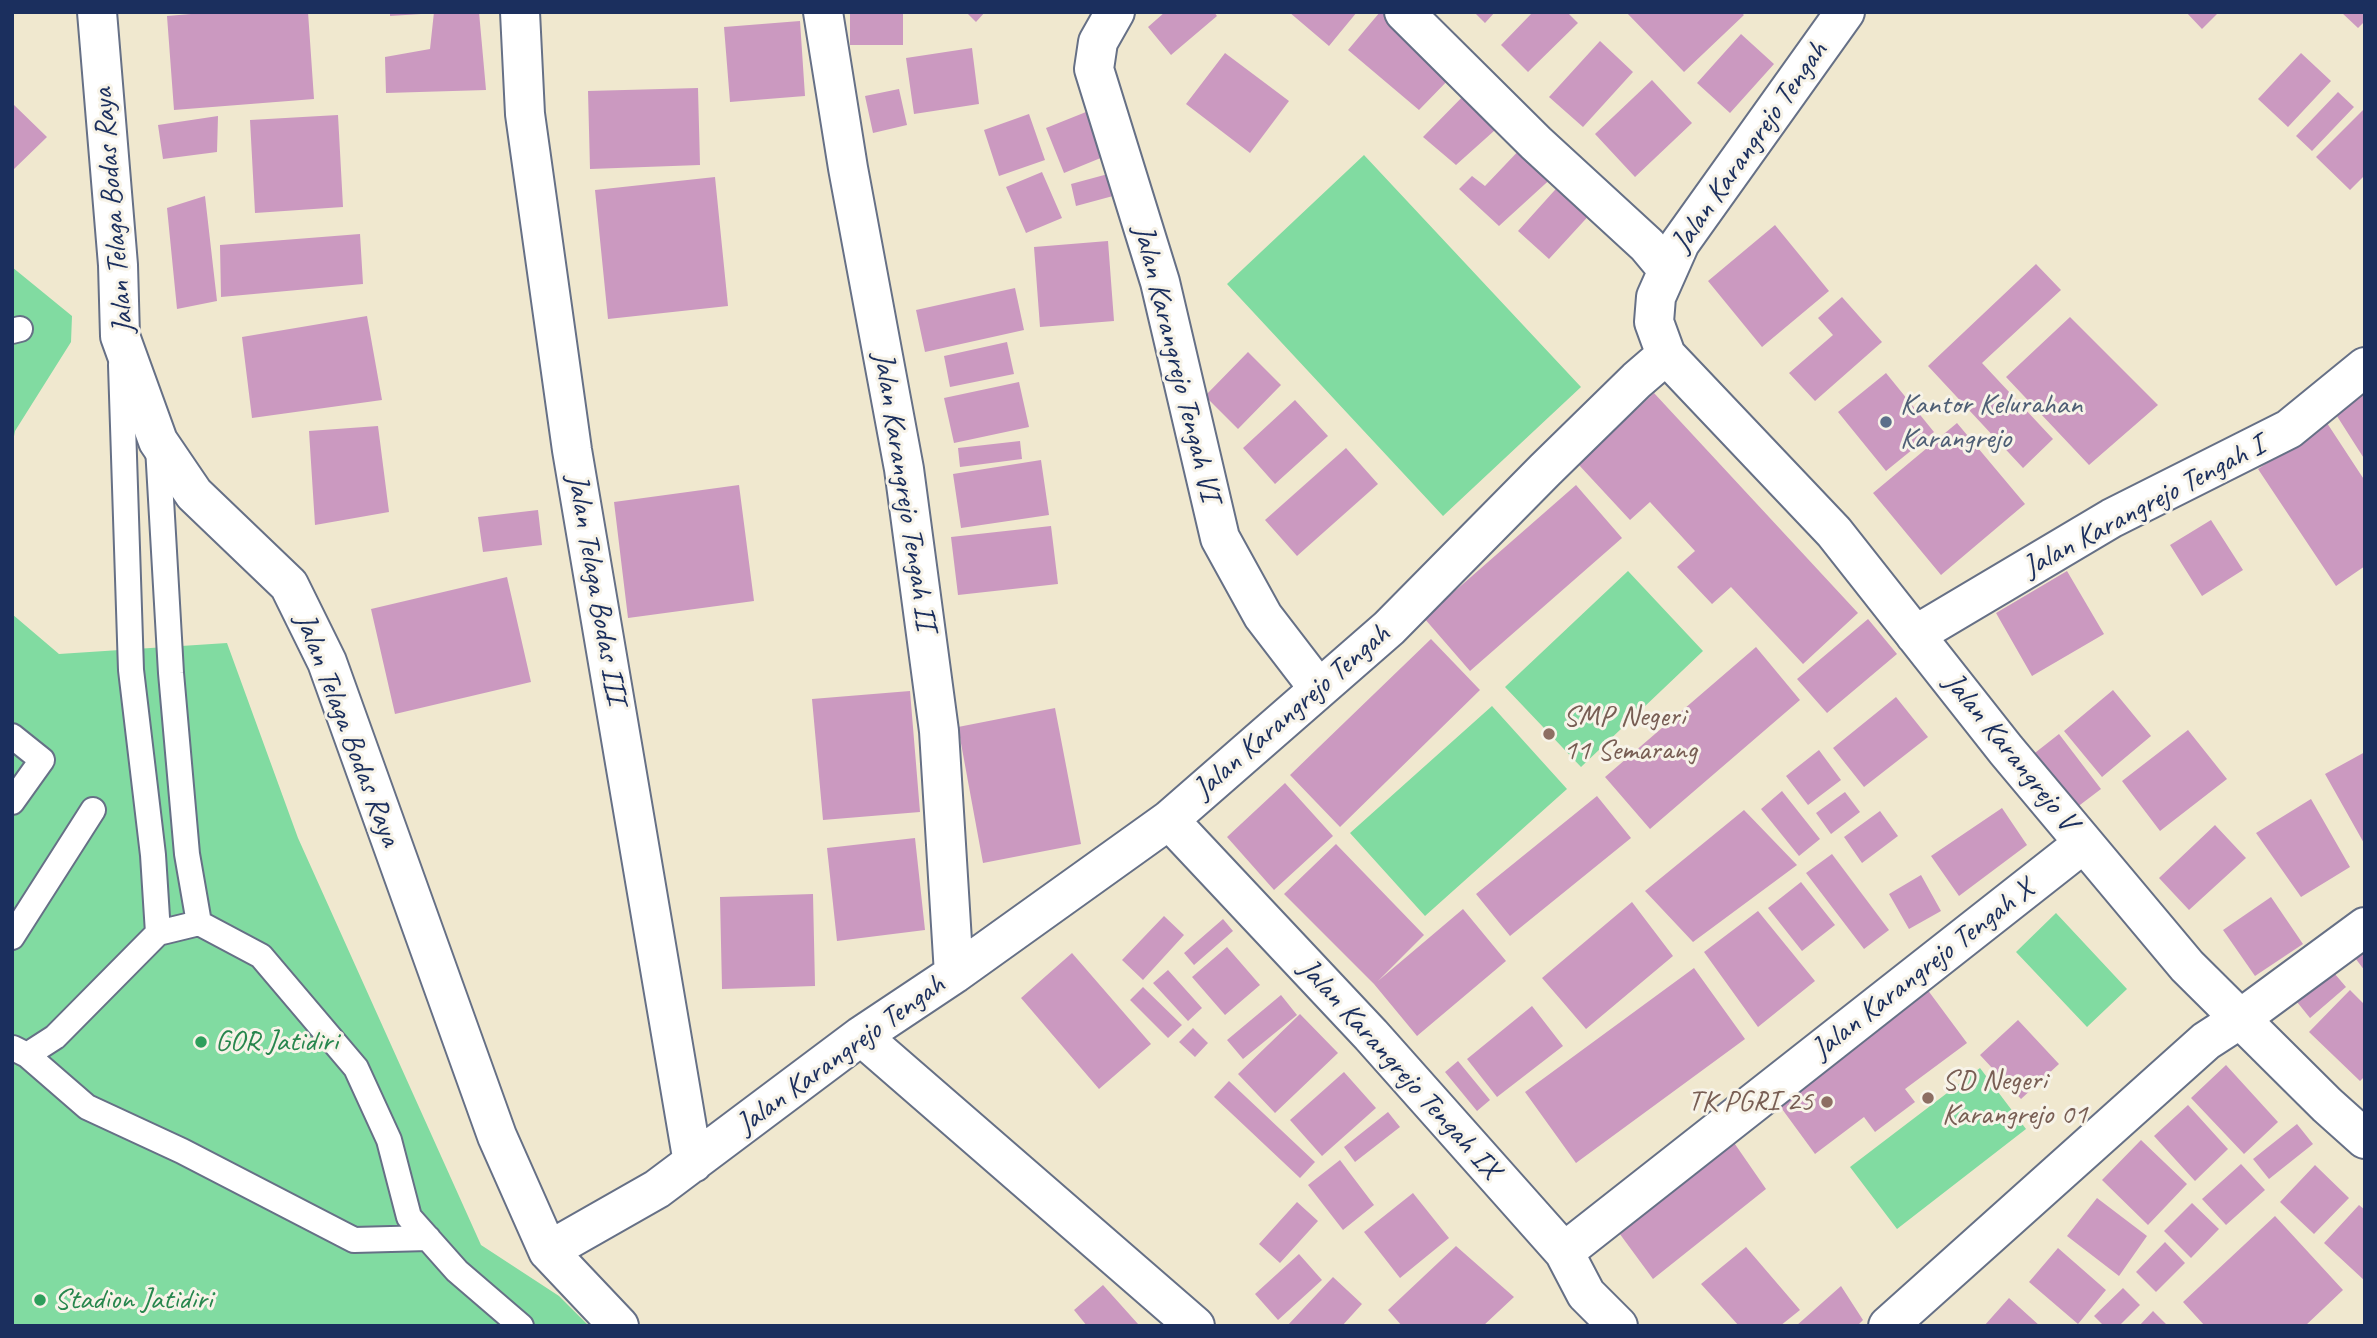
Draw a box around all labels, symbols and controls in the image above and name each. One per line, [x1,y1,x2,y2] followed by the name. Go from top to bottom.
[1664,35,1836,259] street label: Jalan Karangrejo Tengah
[85,87,143,335] street label: Jalan Telaga Bodas Raya
[1124,221,1228,505] street label: Jalan Karangrejo Tengah VI
[864,350,944,632] street label: Jalan Karangrejo Tengah II
[1900,387,2082,457] place label: Kantor Kelurahan Karangrejo
[1878,414,1894,430] marker: Kantor Kelurahan Karangrejo
[2017,428,2271,586] street label: Jalan Karangrejo Tengah I
[558,471,634,707] street label: Jalan Telaga Bodas III
[286,609,408,851] street label: Jalan Telaga Bodas Raya
[1186,617,1398,807] street label: Jalan Karangrejo Tengah
[1935,666,2085,838] street label: Jalan Karangrejo V
[1563,699,1697,770] place label: SMP Negeri 11 Semarang
[1541,726,1557,742] marker: SMP Negeri 11 Semarang
[1805,872,2041,1068] street label: Jalan Karangrejo Tengah X
[1291,951,1507,1187] street label: Jalan Karangrejo Tengah IX
[730,967,952,1143] street label: Jalan Karangrejo Tengah
[215,1024,338,1060] place label: GOR Jatidiri
[193,1034,209,1050] marker: GOR Jatidiri
[1942,1063,2087,1134] place label: SD Negeri Karangrejo 01
[1688,1084,1813,1120] place label: TK PGRI 25
[1920,1090,1936,1106] marker: SD Negeri Karangrejo 01
[1819,1094,1835,1110] marker: TK PGRI 25
[54,1282,212,1318] place label: Stadion Jatidiri
[32,1292,48,1308] marker: Stadion Jatidiri

